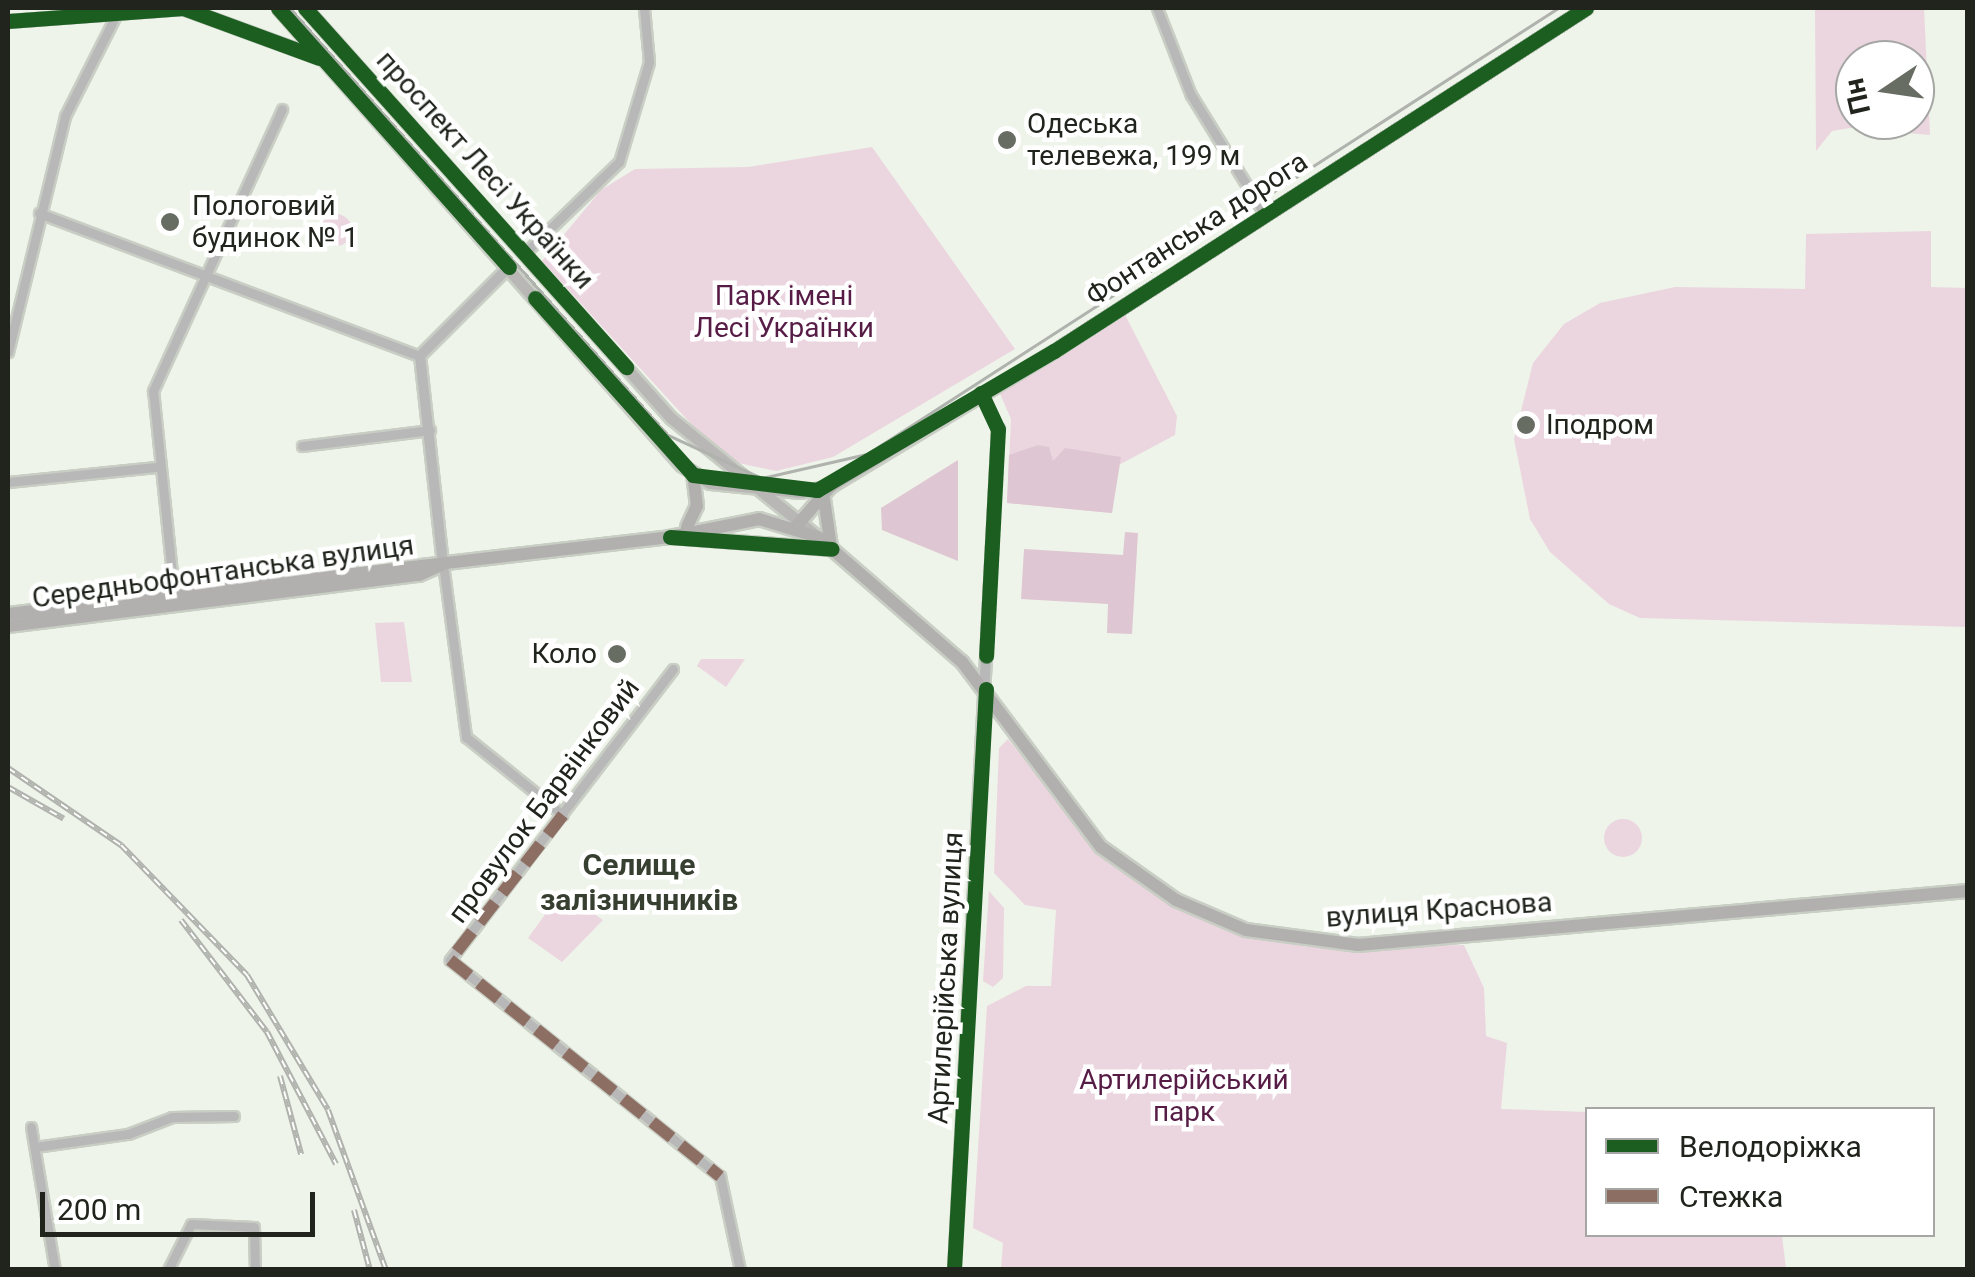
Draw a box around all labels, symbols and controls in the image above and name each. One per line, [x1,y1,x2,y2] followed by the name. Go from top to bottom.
[1835,40,1935,140] north arrow
[369,44,601,296] street label: проспект Лесі Українки
[1837,75,1877,117] text: Пн
[1027,107,1240,173] place label: Одеська телевежа, 199 м
[996,129,1018,151] marker: Одеська телевежа, 199 м
[1080,145,1314,313] street label: Фонтанська дорога
[192,189,359,255] place label: Пологовий будинок № 1
[157,209,183,235] marker: Пологовий будинок № 1
[694,279,874,345] park label: Парк імені Лесі Українки
[1546,408,1654,442] place label: Іподром
[1515,414,1537,436] marker: Іподром
[30,529,416,615] street label: Середньофонтанська вулиця
[531,637,597,671] place label: Коло
[606,643,628,665] marker: Коло
[441,672,647,930] street label: провулок Барвінковий
[922,831,970,1125] street label: Артилерійська вулиця
[540,847,738,918] district label: Селище залізничників
[1325,885,1553,935] street label: вулиця Краснова
[1079,1063,1289,1129] park label: Артилерійський парк
[1585,1107,1935,1237] legend
[1679,1129,1862,1164] text: Велодоріжка
[45,1172,320,1234] scale bar
[1679,1179,1783,1214] text: Стежка
[57,1192,141,1227] text: 200 m

